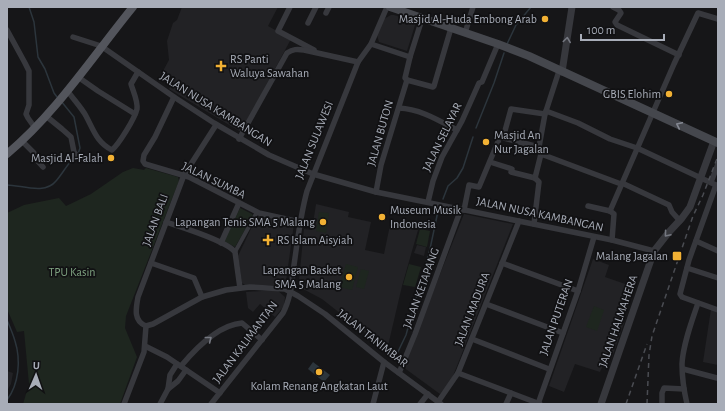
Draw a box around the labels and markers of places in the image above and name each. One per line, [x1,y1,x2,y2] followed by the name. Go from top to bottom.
[399,13,537,26] place label: Masjid Al-Huda Embong Arab
[540,14,550,24] marker: Masjid Al-Huda Embong Arab
[230,53,309,80] place label: RS Panti Waluya Sawahan
[215,60,227,72] marker: RS Panti Waluya Sawahan
[603,88,661,100] place label: GBIS Elohim
[664,89,674,99] marker: GBIS Elohim
[494,129,549,155] place label: Masjid An Nur Jagalan
[481,137,491,147] marker: Masjid An Nur Jagalan
[31,152,103,165] place label: Masjid Al-Falah
[106,153,116,163] marker: Masjid Al-Falah
[390,204,462,230] place label: Museum Musik Indonesia
[377,212,387,222] marker: Museum Musik Indonesia
[175,216,315,228] place label: Lapangan Tenis SMA 5 Malang
[318,217,328,227] marker: Lapangan Tenis SMA 5 Malang
[262,234,274,246] marker: RS Islam Aisyiah
[277,234,353,247] place label: RS Islam Aisyiah
[596,250,668,262] place label: Malang Jagalan
[671,250,683,262] marker: Malang Jagalan
[262,264,341,290] place label: Lapangan Basket SMA 5 Malang
[344,272,354,282] marker: Lapangan Basket SMA 5 Malang
[314,367,324,377] marker: Kolam Renang Angkatan Laut
[250,380,388,392] place label: Kolam Renang Angkatan Laut

